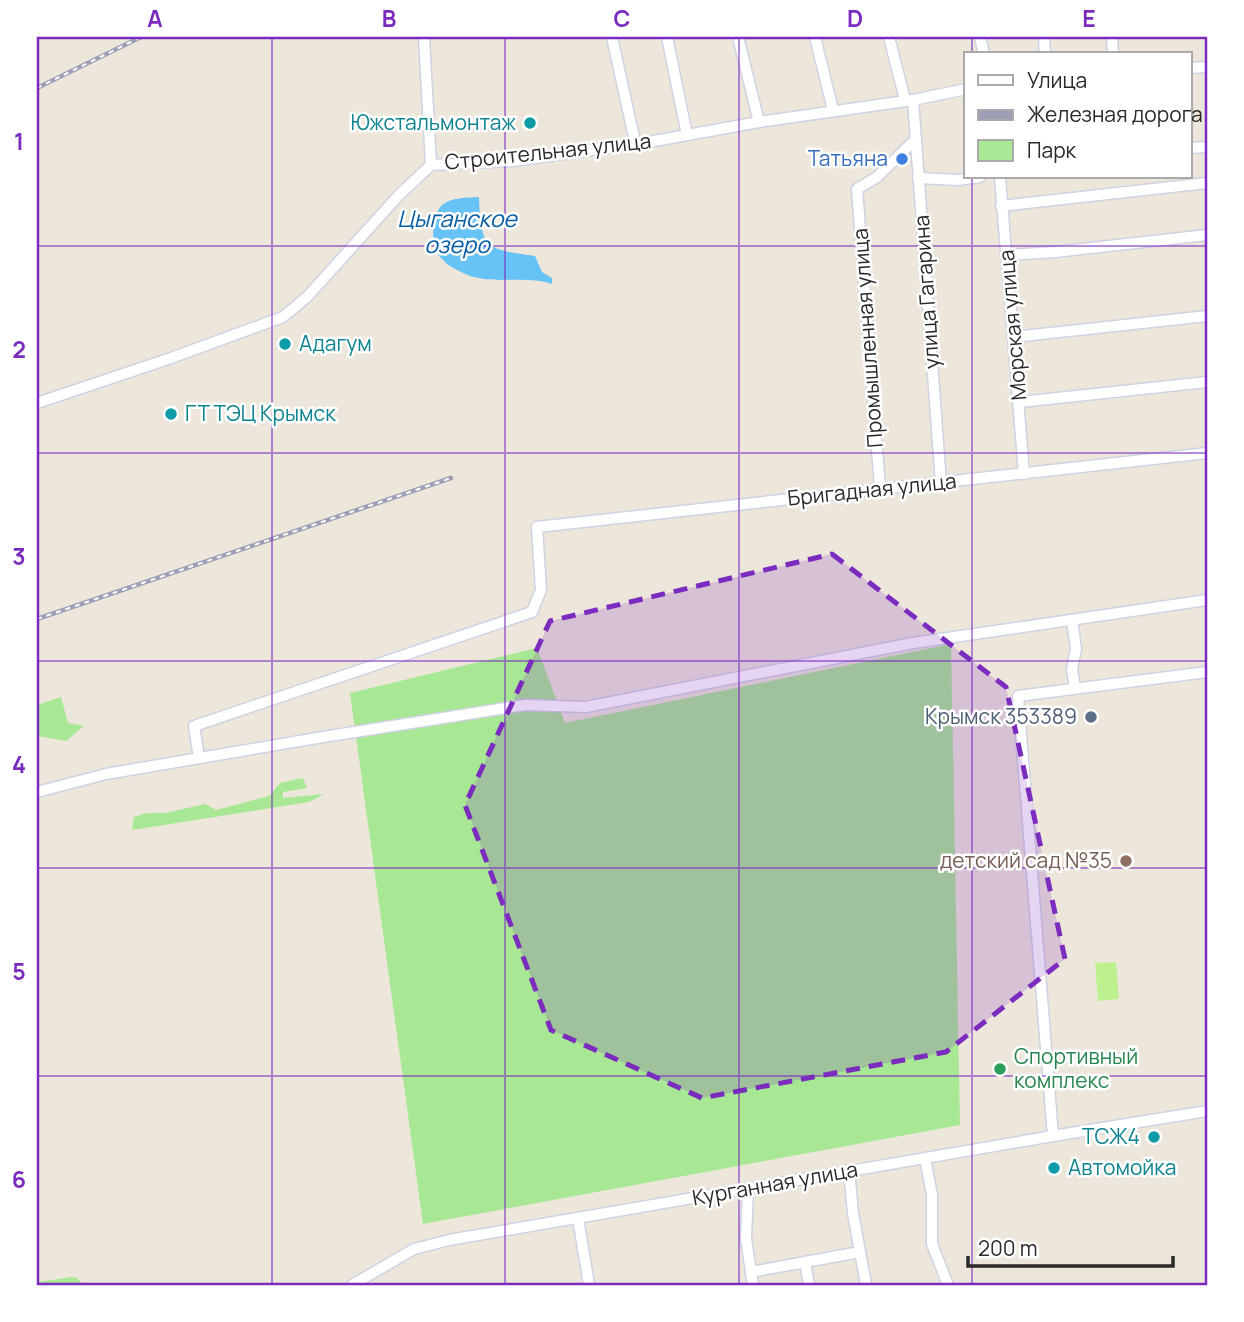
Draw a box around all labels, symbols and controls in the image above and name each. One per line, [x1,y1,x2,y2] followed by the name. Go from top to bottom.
[147,2,163,34] text: A
[382,2,396,34] text: B
[614,2,631,34] text: C
[847,2,863,34] text: D
[1082,2,1096,34] text: E
[964,52,1192,178] legend
[1027,66,1087,94] text: Улица
[1027,100,1203,128] text: Железная дорога
[350,108,516,136] place label: Южстальмонтаж
[522,115,538,131] marker: Южстальмонтаж
[14,125,24,157] text: 1
[443,126,653,176] street label: Строительная улица
[1027,136,1077,164] text: Парк
[808,144,888,172] place label: Татьяна
[894,151,910,167] marker: Татьяна
[397,202,518,260] water label: Цыганское озеро
[907,214,945,370] street label: улица Гагарина
[845,227,889,449] street label: Промышленная улица
[991,248,1033,402] street label: Морская улица
[299,329,372,357] place label: Адагум
[12,333,26,365] text: 2
[277,336,293,352] marker: Адагум
[185,399,336,427] place label: ГТ ТЭЦ Крымск
[163,406,179,422] marker: ГТ ТЭЦ Крымск
[786,466,958,512] street label: Бригадная улица
[12,540,26,572] text: 3
[925,702,1077,730] place label: Крымск 353389
[1083,709,1099,725] marker: Крымск 353389
[12,748,26,780] text: 4
[940,846,1112,874] place label: детский сад №35
[1118,853,1134,869] marker: детский сад №35
[12,955,26,987] text: 5
[1014,1042,1138,1094] place label: Спортивный комплекс
[992,1061,1008,1077] marker: Спортивный комплекс
[1082,1122,1140,1150] place label: ТСЖ4
[1146,1129,1162,1145] marker: ТСЖ4
[1068,1153,1176,1181] place label: Автомойка
[690,1155,860,1211] street label: Курганная улица
[1046,1160,1062,1176] marker: Автомойка
[12,1163,26,1195] text: 6
[968,1224,1172,1268] scale bar
[978,1234,1038,1262] text: 200 m

